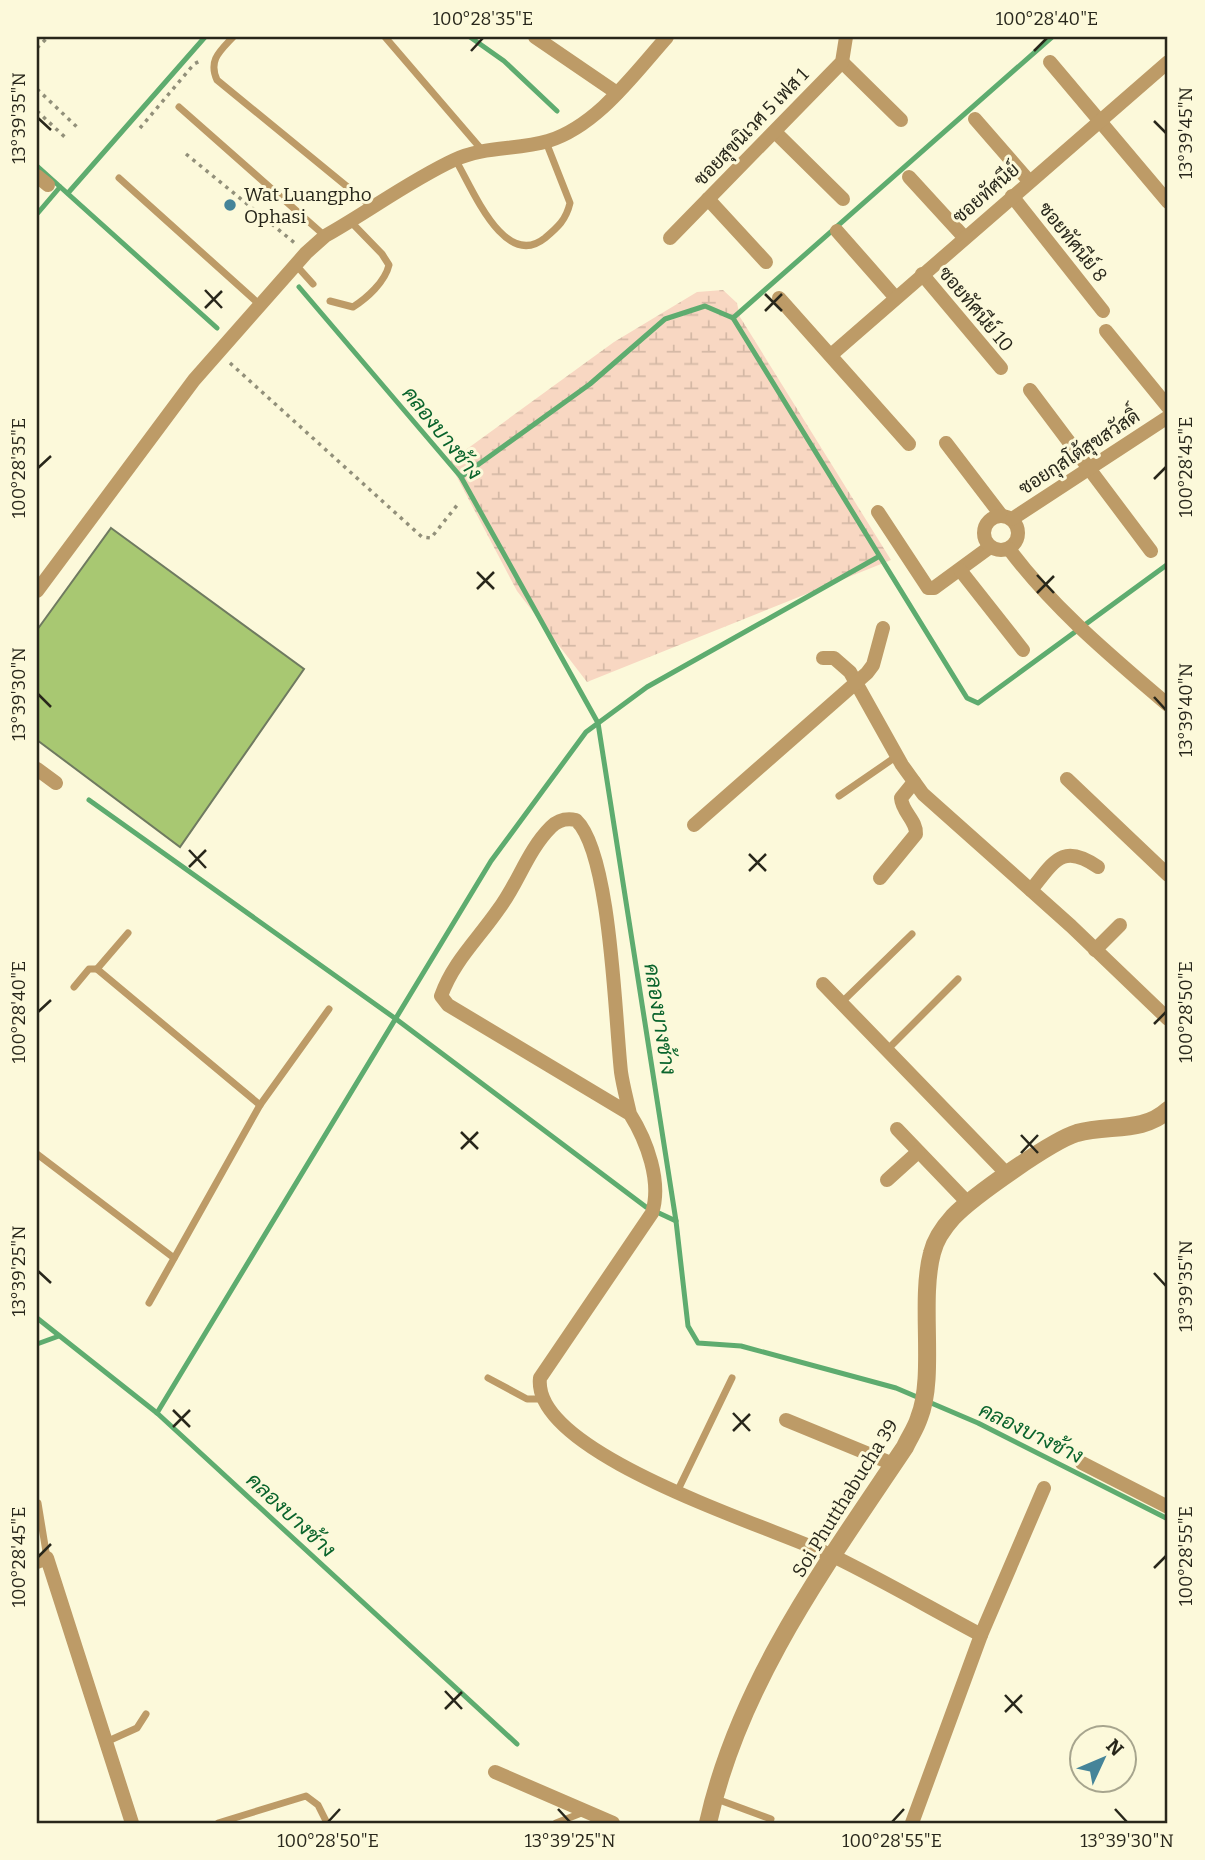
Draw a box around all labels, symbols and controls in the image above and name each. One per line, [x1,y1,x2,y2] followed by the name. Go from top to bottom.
[433,8,533,30] text: 100°28'35"E
[996,8,1098,30] text: 100°28'40"E
[689,63,814,191] street label: ซอยสุขนิเวศ 5 เฟส 1
[8,72,30,164] text: 13°39'35"N
[1175,87,1197,179] text: 13°39'45"N
[947,157,1024,228] street label: ซอยทัศนีย์
[244,183,372,228] place label: Wat Luangpho Ophasi
[222,197,238,213] marker: Wat Luangpho Ophasi
[1034,197,1113,286] street label: ซอยทัศนีย์ 8
[934,261,1019,356] street label: ซอยทัศนีย์ 10
[397,381,487,485] water label: คลองบางช้าง
[1010,398,1144,501] street label: ซอยกุสโต้สุขสวัสดิ์
[1175,417,1197,517] text: 100°28'45"E
[8,418,30,518] text: 100°28'35"E
[8,647,30,741] text: 13°39'30"N
[1175,663,1197,757] text: 13°39'40"N
[8,961,30,1063] text: 100°28'40"E
[638,961,682,1077] water label: คลองบางช้าง
[1175,961,1197,1063] text: 100°28'50"E
[8,1225,30,1317] text: 13°39'25"N
[1175,1240,1197,1332] text: 13°39'35"N
[975,1397,1087,1469] water label: คลองบางช้าง
[787,1415,903,1581] street label: Soi Phutthabucha 39
[241,1467,341,1563] water label: คลองบางช้าง
[1175,1506,1197,1606] text: 100°28'55"E
[8,1507,30,1607] text: 100°28'45"E
[1068,1724,1138,1794] north arrow
[1102,1734,1128,1761] text: N
[277,1830,379,1852] text: 100°28'50"E
[524,1830,616,1852] text: 13°39'25"N
[842,1830,942,1852] text: 100°28'55"E
[1080,1830,1174,1852] text: 13°39'30"N

